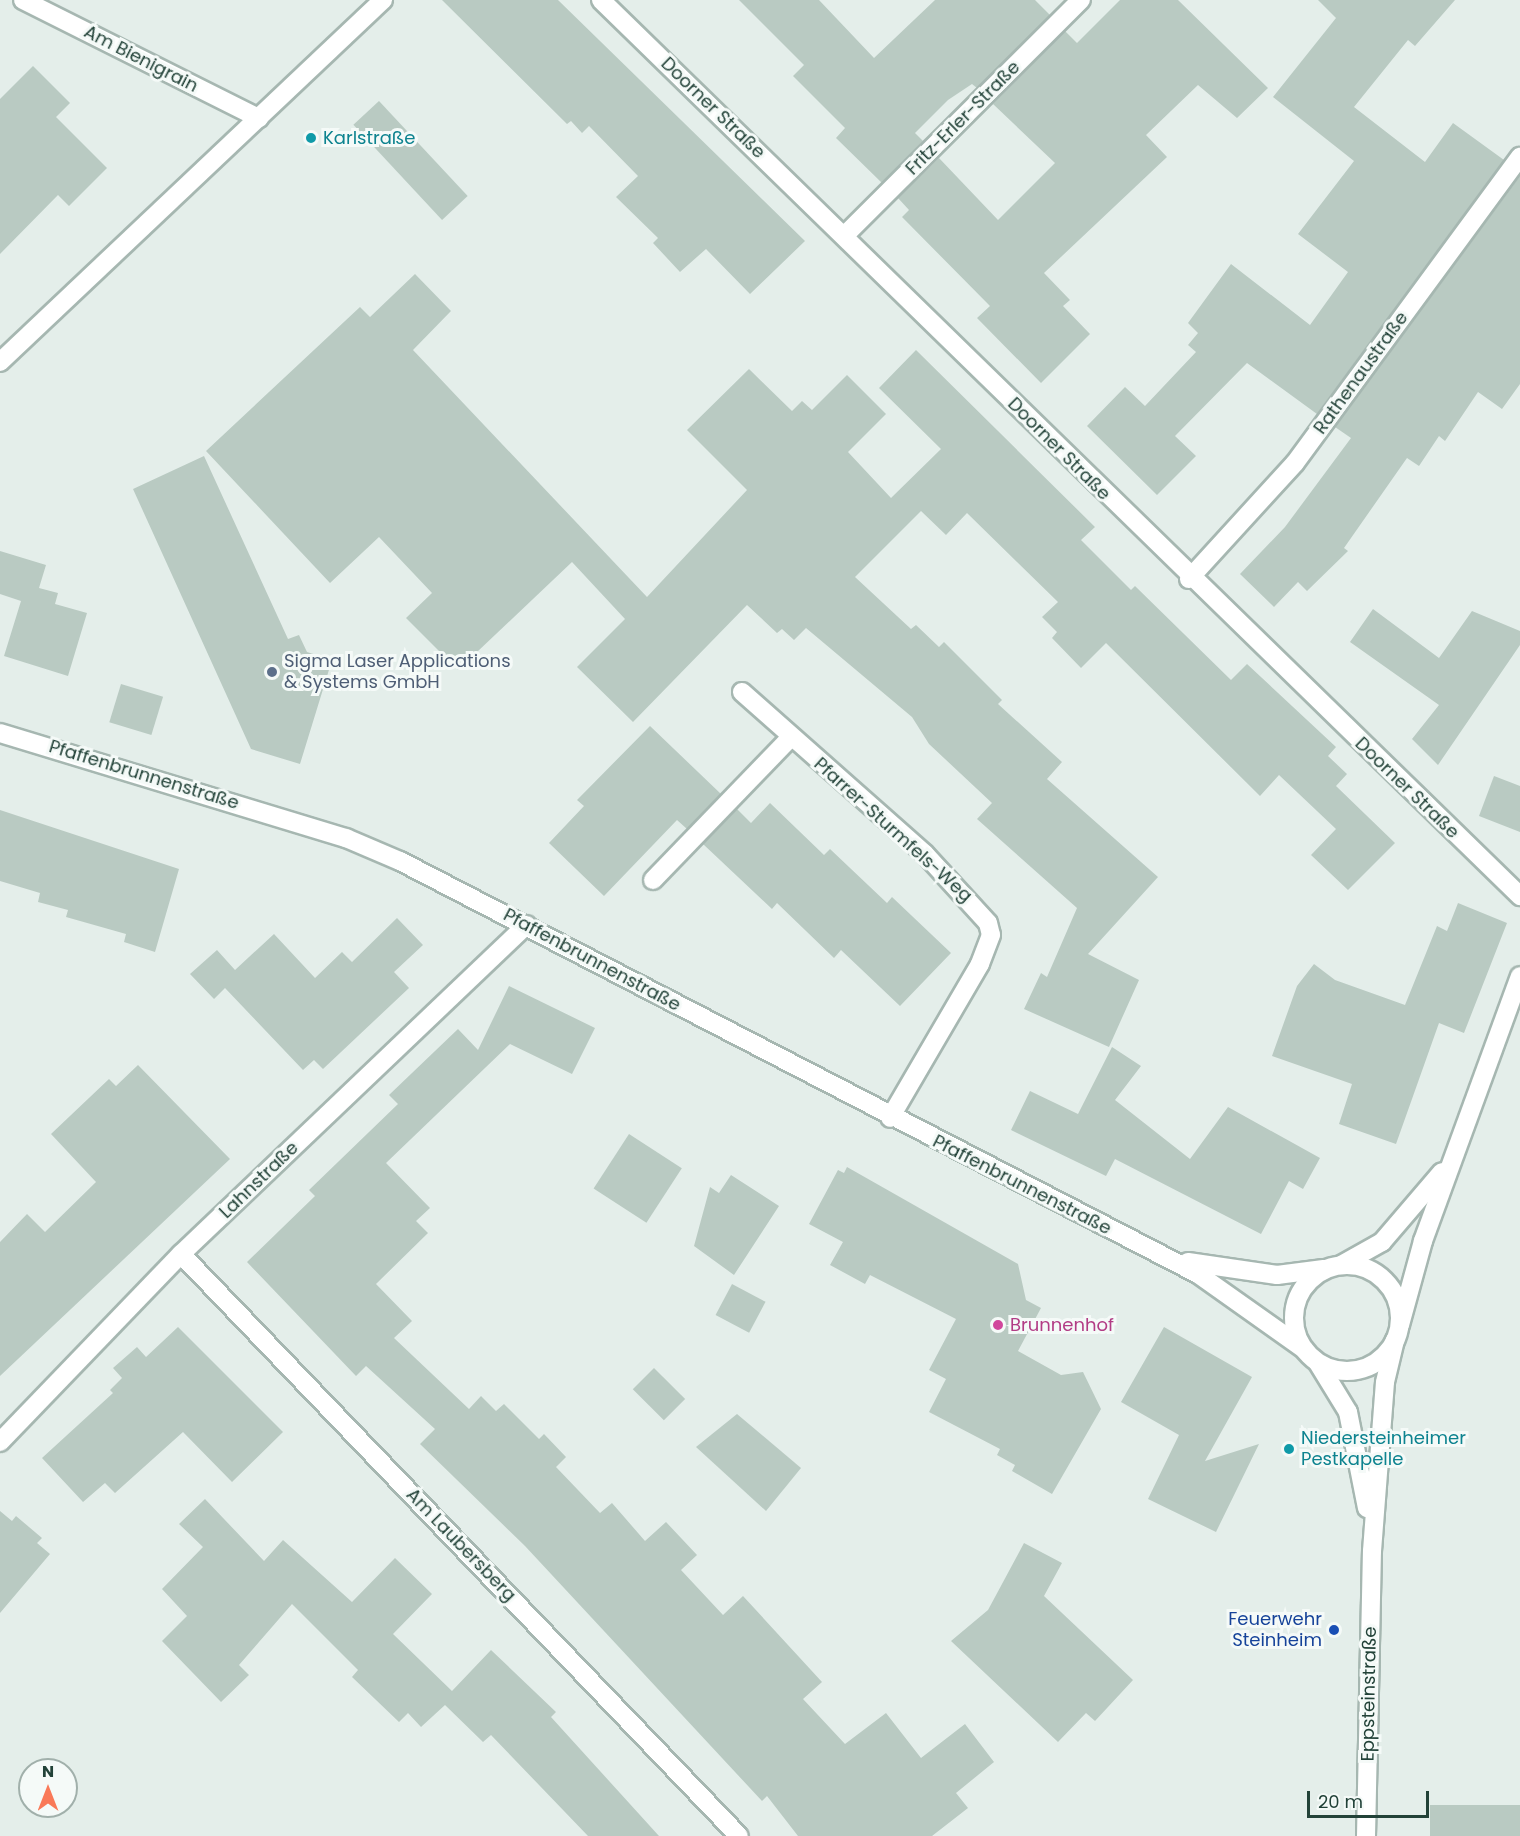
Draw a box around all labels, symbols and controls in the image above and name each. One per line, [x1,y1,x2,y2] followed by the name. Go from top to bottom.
[80,21,202,97] street label: Am Bienigrain
[657,53,769,163] street label: Doorner Straße
[901,56,1025,180] street label: Fritz-Erler-Straße
[323,127,415,149] place label: Karlstraße
[304,131,318,145] marker: Karlstraße
[1309,308,1413,438] street label: Rathenaustraße
[1003,393,1115,505] street label: Doorner Straße
[284,651,511,694] place label: Sigma Laser Applications & Systems GmbH
[265,665,279,679] marker: Sigma Laser Applications & Systems GmbH
[1351,733,1463,843] street label: Doorner Straße
[46,736,242,814] street label: Pfaffenbrunnenstraße
[809,753,977,907] street label: Pfarrer-Sturmfels-Weg
[500,904,684,1016] street label: Pfaffenbrunnenstraße
[929,1131,1115,1239] street label: Pfaffenbrunnenstraße
[215,1137,303,1223] street label: Lahnstraße
[1010,1314,1114,1336] place label: Brunnenhof
[991,1318,1005,1332] marker: Brunnenhof
[1301,1428,1466,1470] place label: Niedersteinheimer Pestkapelle
[1282,1442,1296,1456] marker: Niedersteinheimer Pestkapelle
[402,1484,520,1606] street label: Am Laubersberg
[1228,1609,1322,1652] place label: Feuerwehr Steinheim
[1327,1623,1341,1637] marker: Feuerwehr Steinheim
[1357,1626,1381,1762] street label: Eppsteinstraße
[18,1758,78,1818] north arrow
[42,1760,54,1783] text: N
[1310,1779,1432,1817] scale bar
[1318,1789,1363,1814] text: 20 m

